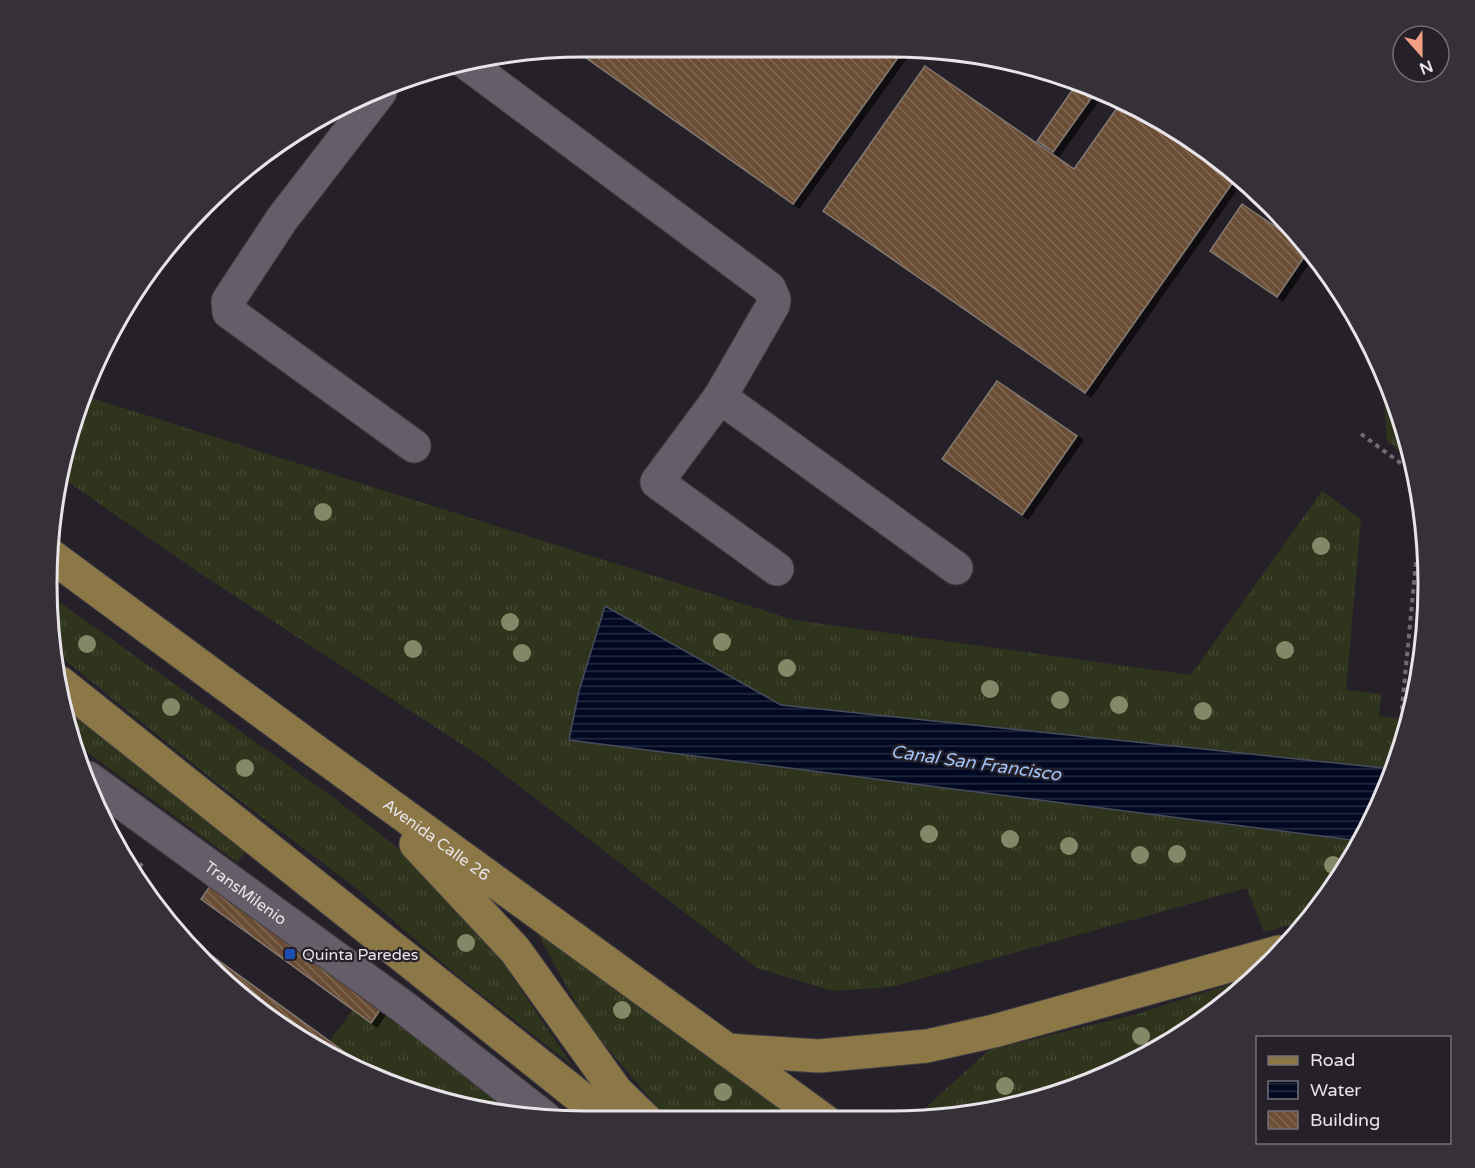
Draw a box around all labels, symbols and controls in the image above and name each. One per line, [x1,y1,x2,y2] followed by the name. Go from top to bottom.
[1391,24,1451,84] north arrow
[1416,55,1436,79] text: N
[890,740,1063,786] water label: Canal San Francisco
[379,795,494,885] street label: Avenida Calle 26
[200,857,290,930] street label: TransMilenio
[302,945,419,965] place label: Quinta Paredes
[283,947,297,961] marker: Quinta Paredes
[1256,1036,1451,1144] legend
[1310,1049,1355,1071] text: Road
[1310,1079,1361,1101] text: Water
[1310,1109,1380,1131] text: Building

